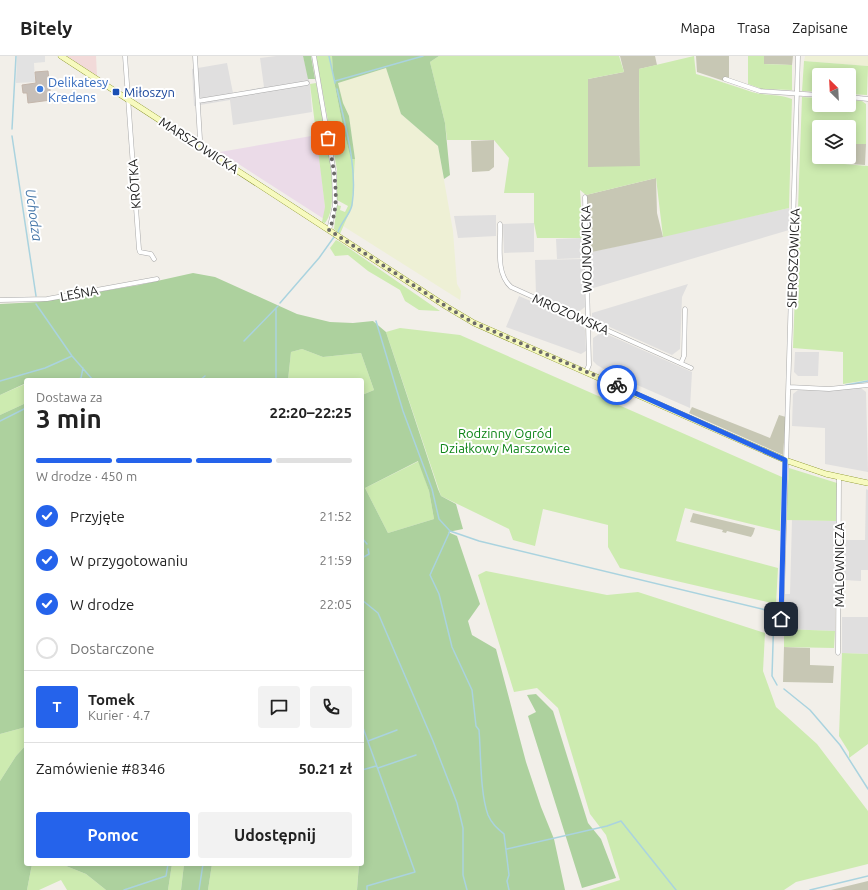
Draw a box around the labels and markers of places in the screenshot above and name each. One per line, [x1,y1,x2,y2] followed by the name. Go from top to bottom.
[48,75,108,104] place label: Delikatesy Kredens
[35,84,45,94] marker: Delikatesy Kredens
[124,85,175,99] place label: Miłoszyn
[111,87,121,97] marker: Miłoszyn
[311,121,345,155] pin
[764,602,798,636] pin

